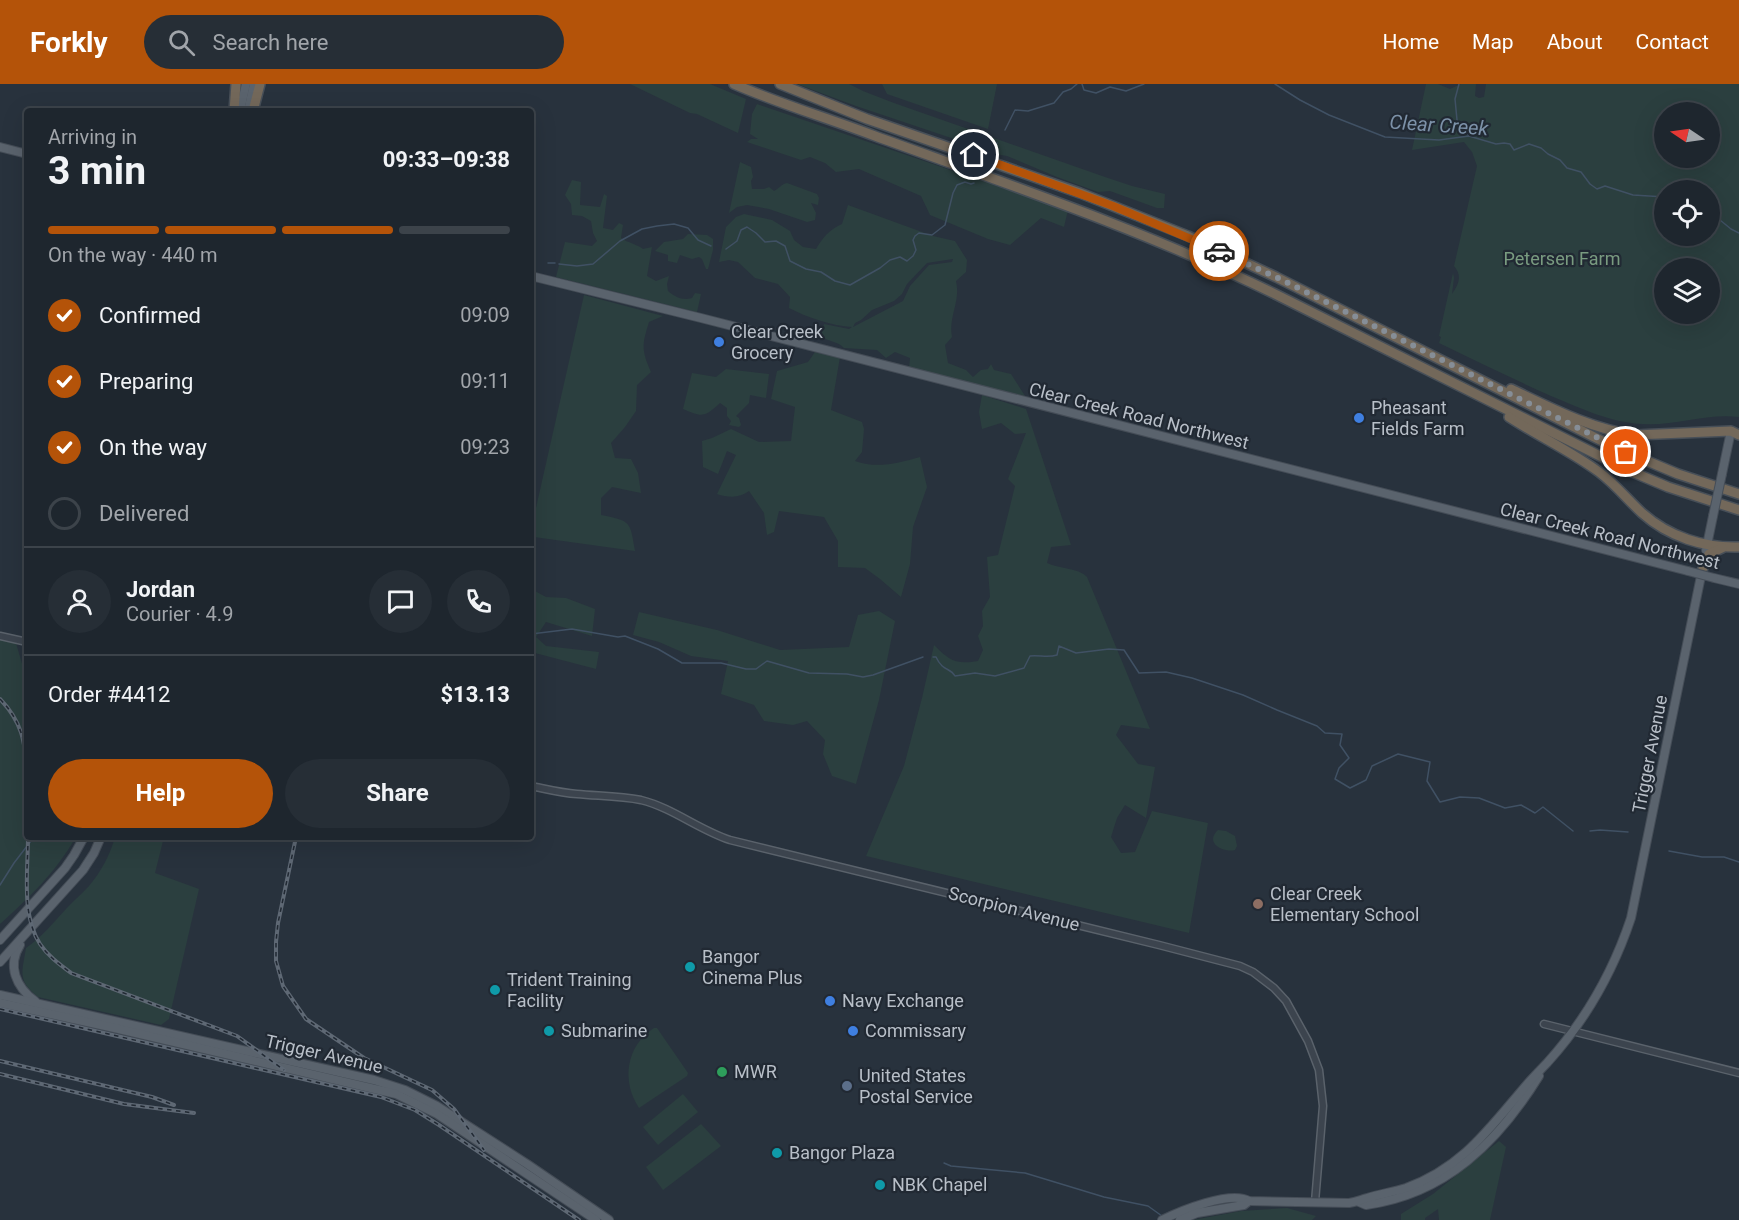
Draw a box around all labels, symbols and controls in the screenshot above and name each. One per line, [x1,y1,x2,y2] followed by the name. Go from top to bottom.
[144,15,564,69] search box
[30,26,108,59] text: Forkly
[165,26,198,59] icon: search
[213,30,328,55] text: Search here
[1383,30,1439,54] text: Home
[1472,30,1514,54] text: Map
[1547,30,1603,54] text: About
[1636,30,1709,54] text: Contact
[1654,102,1720,168] north arrow
[1654,102,1720,324] map controls
[1389,110,1490,141] water label: Clear Creek
[48,125,137,149] text: Arriving in
[948,129,999,180] pin
[957,138,990,171] icon: home
[383,147,510,172] text: 09:33–09:38
[48,148,146,194] text: 3 min
[1654,180,1720,246] button: locate
[1189,221,1249,281] courier
[1203,235,1236,268] icon: car
[48,243,217,267] text: On the way · 440 m
[1504,248,1620,269] park label: Petersen Farm
[1654,258,1720,324] button: layers
[48,299,81,332] icon: check
[99,303,201,328] text: Confirmed
[460,303,510,327] text: 09:09
[731,321,824,363] place label: Clear Creek Grocery
[712,335,726,349] marker: Clear Creek Grocery
[48,365,81,398] icon: check
[99,369,193,394] text: Preparing
[460,369,510,393] text: 09:11
[1027,378,1251,453] street label: Clear Creek Road Northwest
[1371,397,1464,439] place label: Pheasant Fields Farm
[1352,411,1366,425] marker: Pheasant Fields Farm
[1600,426,1651,477] pin
[48,431,81,464] icon: check
[99,435,207,460] text: On the way
[460,435,510,459] text: 09:23
[1609,435,1642,468] icon: bag
[1498,498,1722,573] street label: Clear Creek Road Northwest
[99,501,189,526] text: Delivered
[48,570,111,633] button: person
[369,570,432,633] button: chat
[447,570,510,633] button: phone
[126,577,195,602] text: Jordan
[126,602,233,626] text: Courier · 4.9
[48,682,170,707] text: Order #4412
[441,682,510,707] text: $13.13
[1628,693,1671,815] street label: Trigger Avenue
[48,759,273,828] button: Help
[285,759,510,828] button: Share
[946,882,1082,935] street label: Scorpion Avenue
[1270,883,1419,925] place label: Clear Creek Elementary School
[1251,897,1265,911] marker: Clear Creek Elementary School
[702,946,803,988] place label: Bangor Cinema Plus
[683,960,697,974] marker: Bangor Cinema Plus
[507,969,632,1011] place label: Trident Training Facility
[488,983,502,997] marker: Trident Training Facility
[842,990,964,1011] place label: Navy Exchange
[823,994,837,1008] marker: Navy Exchange
[561,1020,647,1041] place label: Submarine
[865,1020,967,1041] place label: Commissary
[542,1024,556,1038] marker: Submarine
[846,1024,860,1038] marker: Commissary
[263,1030,385,1077] street label: Trigger Avenue
[734,1061,777,1082] place label: MWR
[715,1065,729,1079] marker: MWR
[859,1065,973,1107] place label: United States Postal Service
[840,1079,854,1093] marker: United States Postal Service
[789,1142,895,1163] place label: Bangor Plaza
[770,1146,784,1160] marker: Bangor Plaza
[892,1174,987,1195] place label: NBK Chapel
[873,1178,887,1192] marker: NBK Chapel

